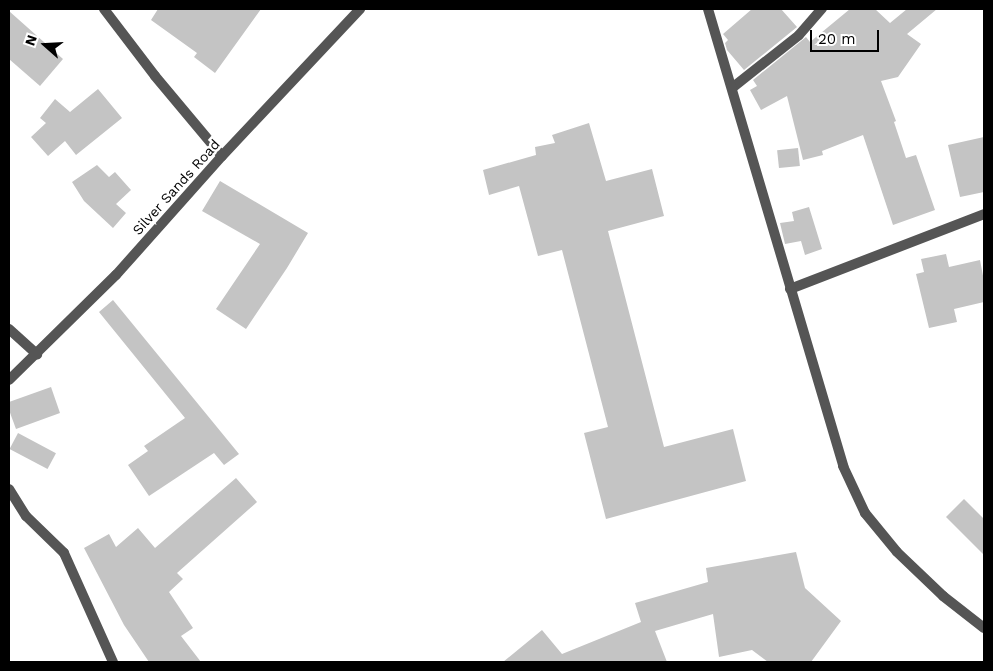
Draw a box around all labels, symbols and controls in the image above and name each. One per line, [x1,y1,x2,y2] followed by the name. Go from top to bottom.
[20,20,70,70] north arrow
[813,20,882,52] scale bar
[818,30,856,48] text: 20 m
[22,33,40,48] text: N
[129,136,223,238] street label: Silver Sands Road

